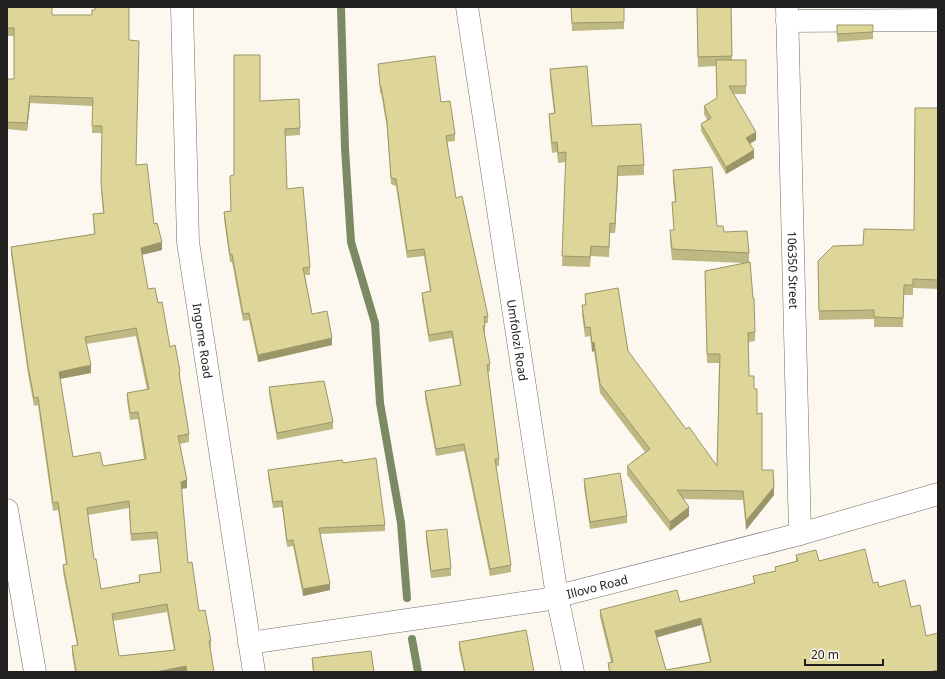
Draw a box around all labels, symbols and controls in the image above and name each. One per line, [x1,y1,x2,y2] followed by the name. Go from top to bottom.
[784,231,803,310] street label: 106350 Street
[503,298,533,382] street label: Umfolozi Road
[189,302,217,380] street label: Ingome Road
[565,570,630,602] street label: Illovo Road
[805,641,883,667] scale bar
[811,646,839,663] text: 20 m

